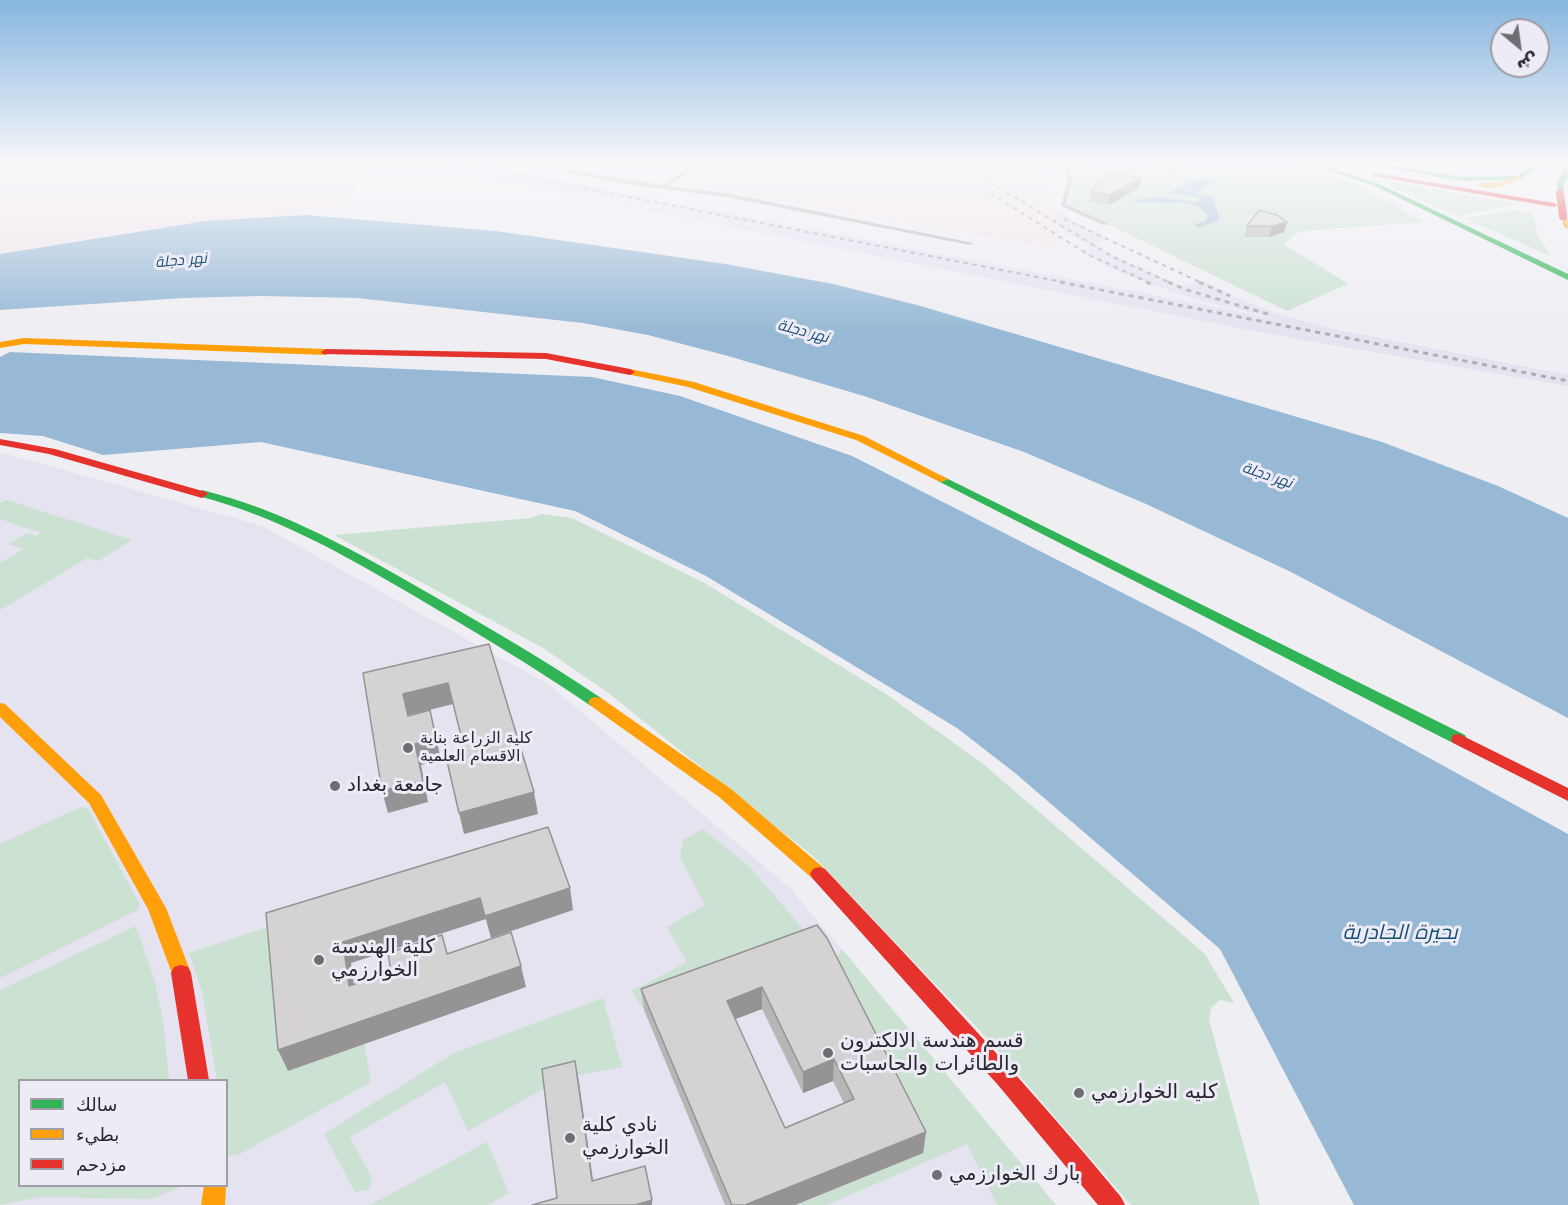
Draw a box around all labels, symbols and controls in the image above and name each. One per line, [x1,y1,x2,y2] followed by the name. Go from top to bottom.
[1490,18,1550,78] north arrow
[1514,49,1542,76] text: ش
[154,250,208,272] water label: نهر دجلة
[776,317,830,347] water label: نهر دجلة
[1239,459,1295,493] water label: نهر دجلة
[420,729,532,767] place label: كلية الزراعة بناية الاقسام العلمية
[401,741,415,755] marker: كلية الزراعة بناية الاقسام العلمية
[347,774,443,798] place label: جامعة بغداد
[328,779,342,793] marker: جامعة بغداد
[1342,921,1458,947] water label: بحيرة الجادرية
[331,936,435,983] place label: كلية الهندسة الخوارزمي
[312,953,326,967] marker: كلية الهندسة الخوارزمي
[840,1030,1024,1077] place label: قسم هندسة الالكترون والطائرات والحاسبات
[821,1046,835,1060] marker: قسم هندسة الالكترون والطائرات والحاسبات
[18,1079,228,1187] legend
[1091,1081,1217,1105] place label: كليه الخوارزمي
[1072,1086,1086,1100] marker: كليه الخوارزمي
[76,1094,117,1115] text: سالك
[582,1114,669,1161] place label: نادي كلية الخوارزمي
[76,1124,119,1145] text: بطيء
[563,1131,577,1145] marker: نادي كلية الخوارزمي
[76,1154,127,1175] text: مزدحم
[949,1163,1080,1187] place label: بارك الخوارزمي
[930,1168,944,1182] marker: بارك الخوارزمي

